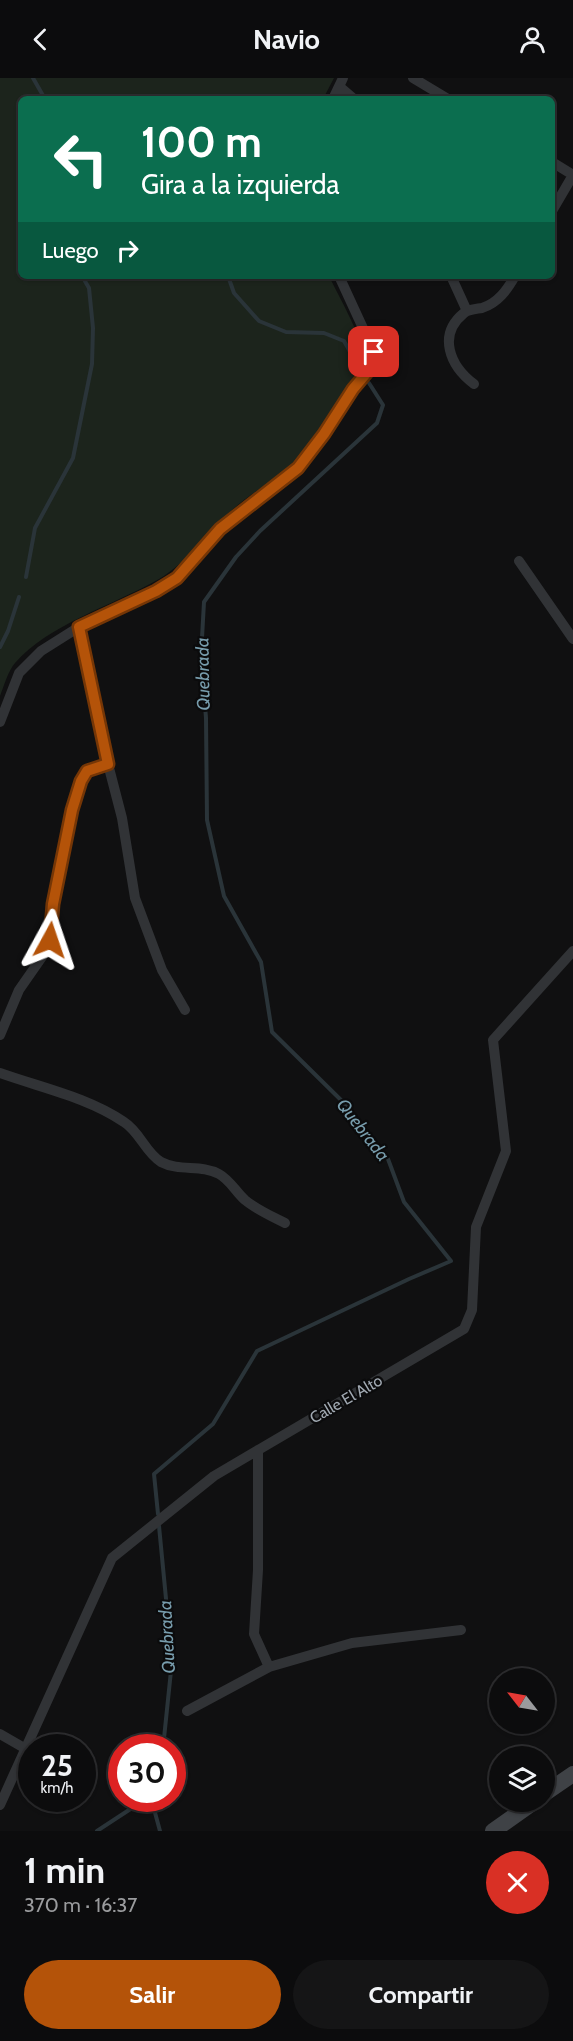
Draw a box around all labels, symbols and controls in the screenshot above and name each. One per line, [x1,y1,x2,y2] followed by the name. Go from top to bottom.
[24,23,57,56] icon: back
[253,23,320,56] text: Navio
[516,23,549,56] icon: person
[141,116,262,168] text: 100 m
[42,120,120,198] icon: left
[141,168,340,201] text: Gira a la izquierda
[111,234,144,267] icon: right
[42,237,99,264] text: Luego
[348,326,399,377] pin
[357,335,390,368] icon: arrive
[191,637,215,711] water label: Quebrada
[18,908,82,972] position arrow
[332,1094,394,1166] water label: Quebrada
[306,1371,386,1427] street label: Calle El Alto
[154,1600,180,1674] water label: Quebrada
[489,1668,555,1734] north arrow
[489,1668,555,1812] map controls
[108,1734,186,1812] speed limit sign: 30
[489,1746,555,1812] button: layers
[41,1747,73,1784] text: 25
[41,1779,73,1797] text: km/h
[24,1848,105,1892] text: 1 min
[486,1851,549,1914] button: close
[24,1893,137,1917] text: 370 m · 16:37
[24,1960,281,2029] button: Salir
[293,1960,549,2029] button: Compartir

